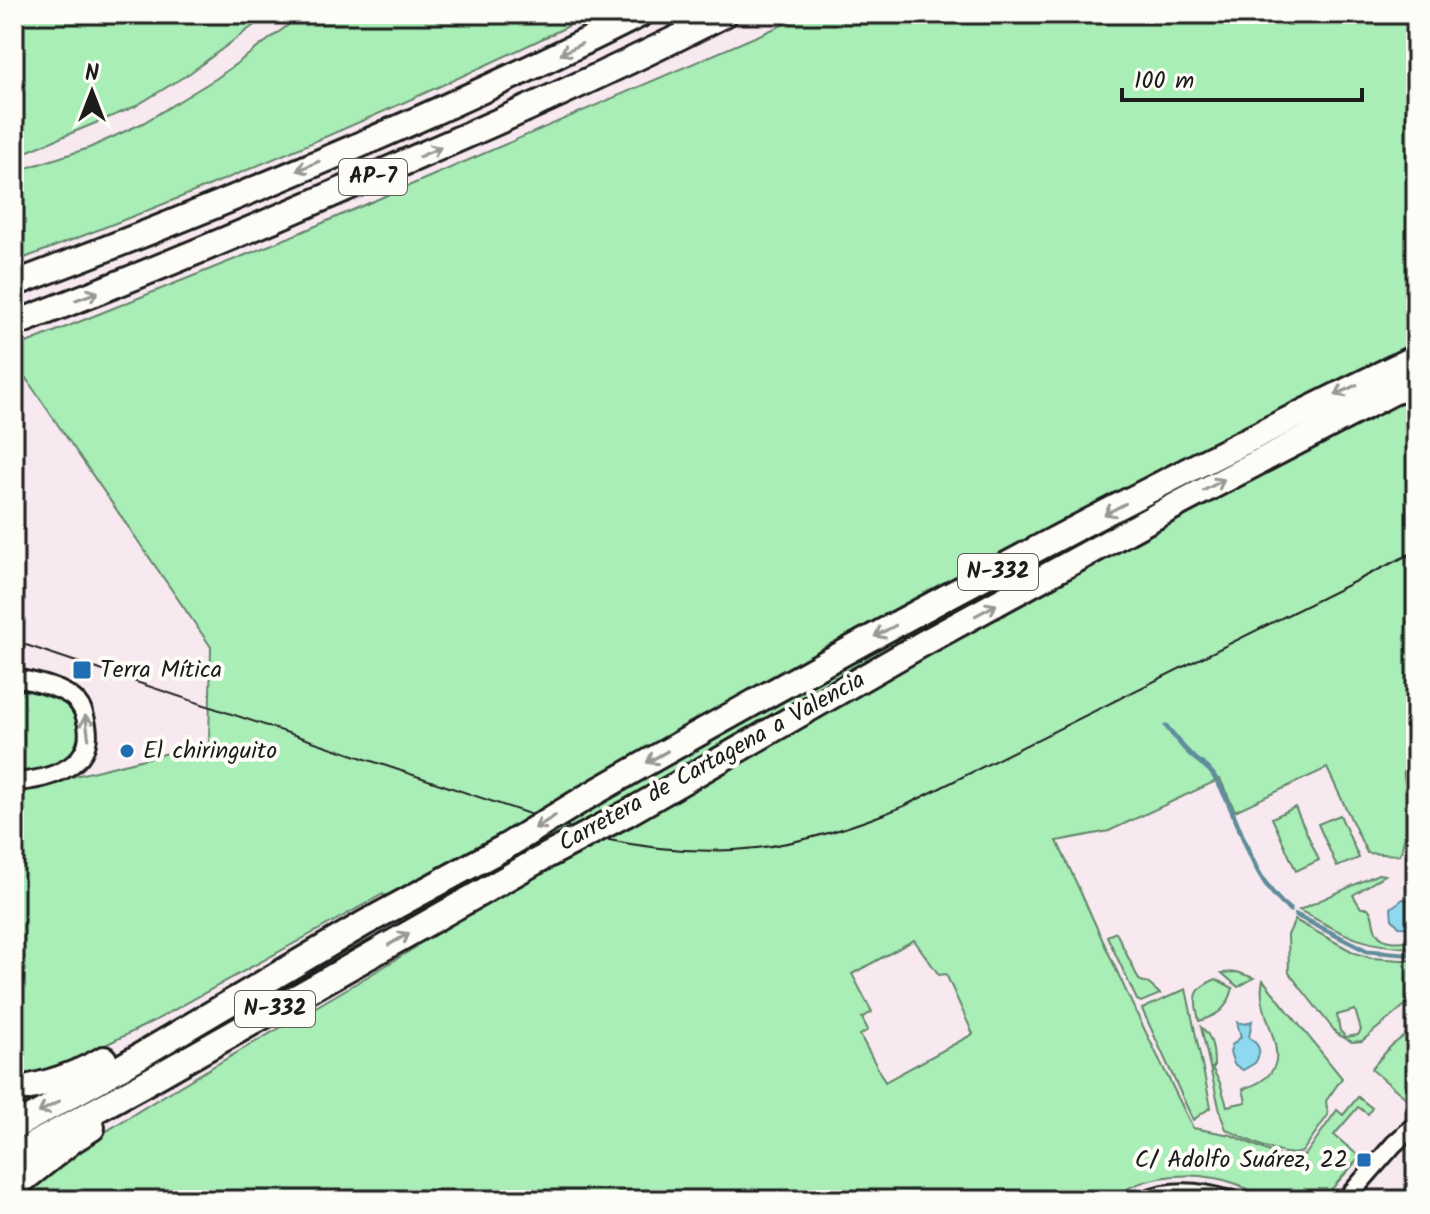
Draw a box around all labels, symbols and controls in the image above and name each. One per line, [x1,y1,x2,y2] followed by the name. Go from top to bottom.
[559,42,583,57] one-way arrow
[52,52,132,132] north arrow
[1122,52,1362,102] scale bar
[85,57,99,92] text: N
[1134,62,1194,101] text: 100 m
[418,144,442,159] one-way arrow
[339,159,407,195] road number: AP-7
[296,160,321,175] one-way arrow
[74,288,99,302] one-way arrow
[1334,383,1358,399] one-way arrow
[1202,477,1226,493] one-way arrow
[1103,502,1127,518] one-way arrow
[958,554,1038,590] road number: N-332
[974,602,998,618] one-way arrow
[874,624,897,640] one-way arrow
[100,651,222,690] place label: Terra Mítica
[71,659,93,681] marker: Terra Mítica
[551,661,873,863] street label: Carretera de Cartagena a Valencia
[79,715,94,740] one-way arrow
[143,732,277,771] place label: El chiringuito
[118,742,136,760] marker: El chiringuito
[646,749,669,765] one-way arrow
[534,815,557,831] one-way arrow
[387,930,410,946] one-way arrow
[235,991,315,1027] road number: N-332
[37,1100,61,1116] one-way arrow
[1135,1141,1348,1180] place label: C/ Adolfo Suárez, 22
[1355,1151,1373,1169] marker: C/ Adolfo Suárez, 22

